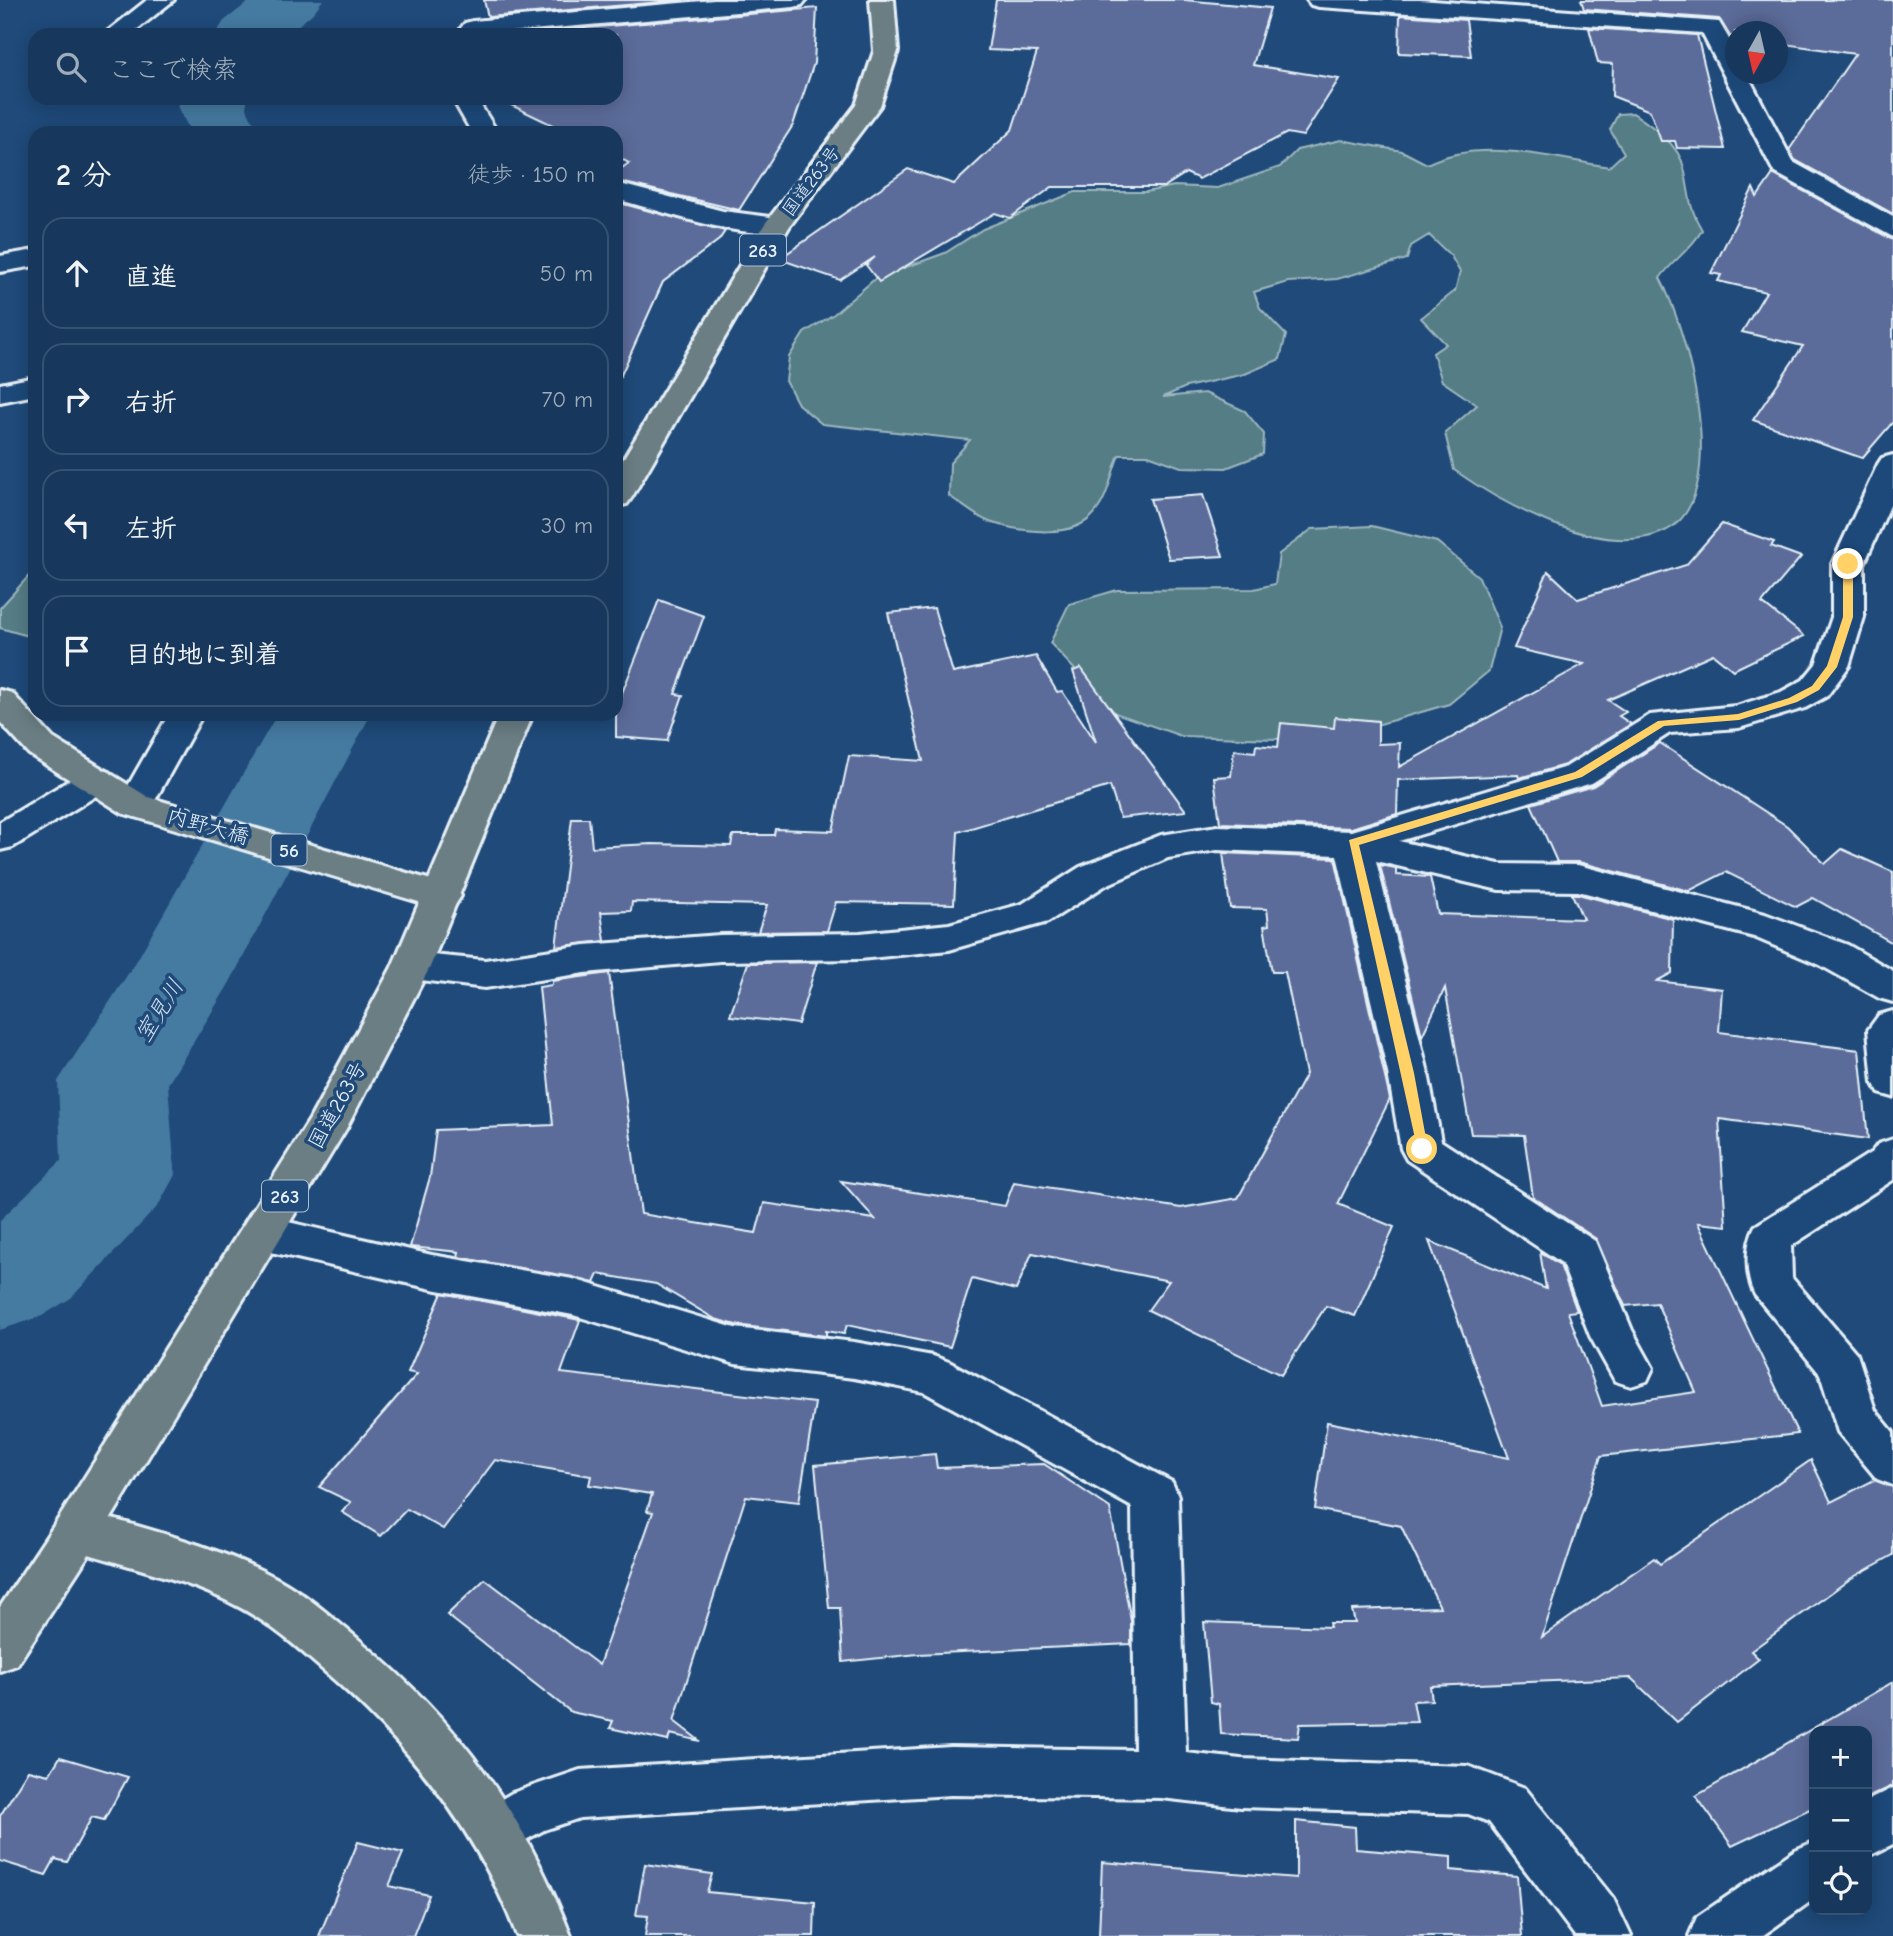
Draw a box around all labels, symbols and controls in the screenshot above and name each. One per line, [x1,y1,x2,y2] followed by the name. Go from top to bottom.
[1725,21,1788,84] north arrow
[28,28,623,105] search box
[52,48,90,86] icon: search
[108,55,238,85] text: ここで検索
[778,142,845,220] street label: 国道263号
[56,158,112,193] text: 2 分
[467,161,595,188] text: 徒歩 · 150 m
[740,234,786,266] road number: 263
[58,254,96,292] icon: ahead
[540,260,593,287] text: 50 m
[125,262,177,292] text: 直進
[58,380,96,418] icon: right
[541,386,593,413] text: 70 m
[125,388,177,418] text: 右折
[58,506,96,544] icon: left
[541,512,593,539] text: 30 m
[125,514,177,544] text: 左折
[1832,548,1863,579] route end
[58,632,96,670] icon: arrive
[125,640,281,670] text: 目的地に到着
[164,803,252,849] street label: 内野大橋
[272,834,306,866] road number: 56
[130,974,189,1047] water label: 室見川
[303,1057,371,1153] street label: 国道263号
[1406,1133,1437,1164] route start
[262,1180,308,1212] road number: 263
[1809,1726,1872,1915] map controls
[1809,1726,1872,1789] button: +
[1809,1789,1872,1852] button: −
[1809,1852,1872,1915] button: locate

